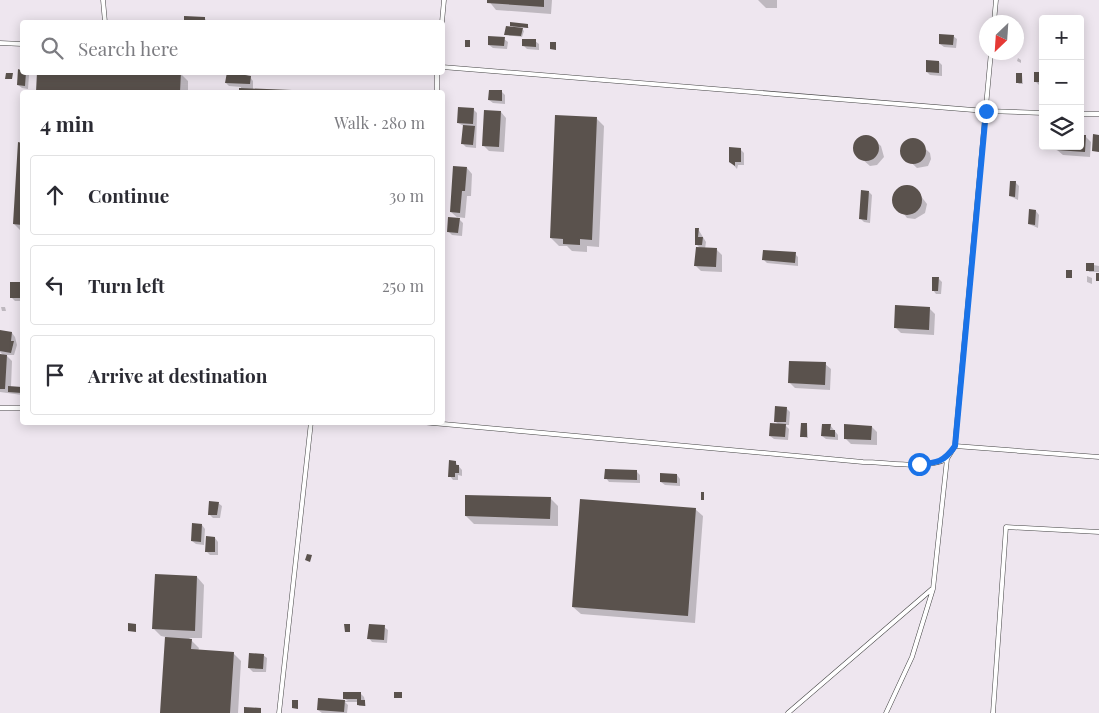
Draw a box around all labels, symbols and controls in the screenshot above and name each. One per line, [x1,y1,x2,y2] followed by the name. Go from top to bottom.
[979,15,1024,60] north arrow
[1039,15,1084,150] map controls
[1039,15,1084,60] button: +
[20,20,445,75] search box
[38,34,66,62] icon: search
[78,35,178,61] text: Search here
[1039,60,1084,105] button: −
[975,100,998,123] route end
[1039,105,1084,150] button: layers
[40,109,94,137] text: 4 min
[334,112,425,133] text: Walk · 280 m
[41,181,69,209] icon: ahead
[88,182,169,208] text: Continue
[389,185,424,206] text: 30 m
[41,271,69,299] icon: left
[88,272,165,298] text: Turn left
[382,275,424,296] text: 250 m
[41,361,69,389] icon: arrive
[88,362,268,388] text: Arrive at destination
[908,453,931,476] route start

